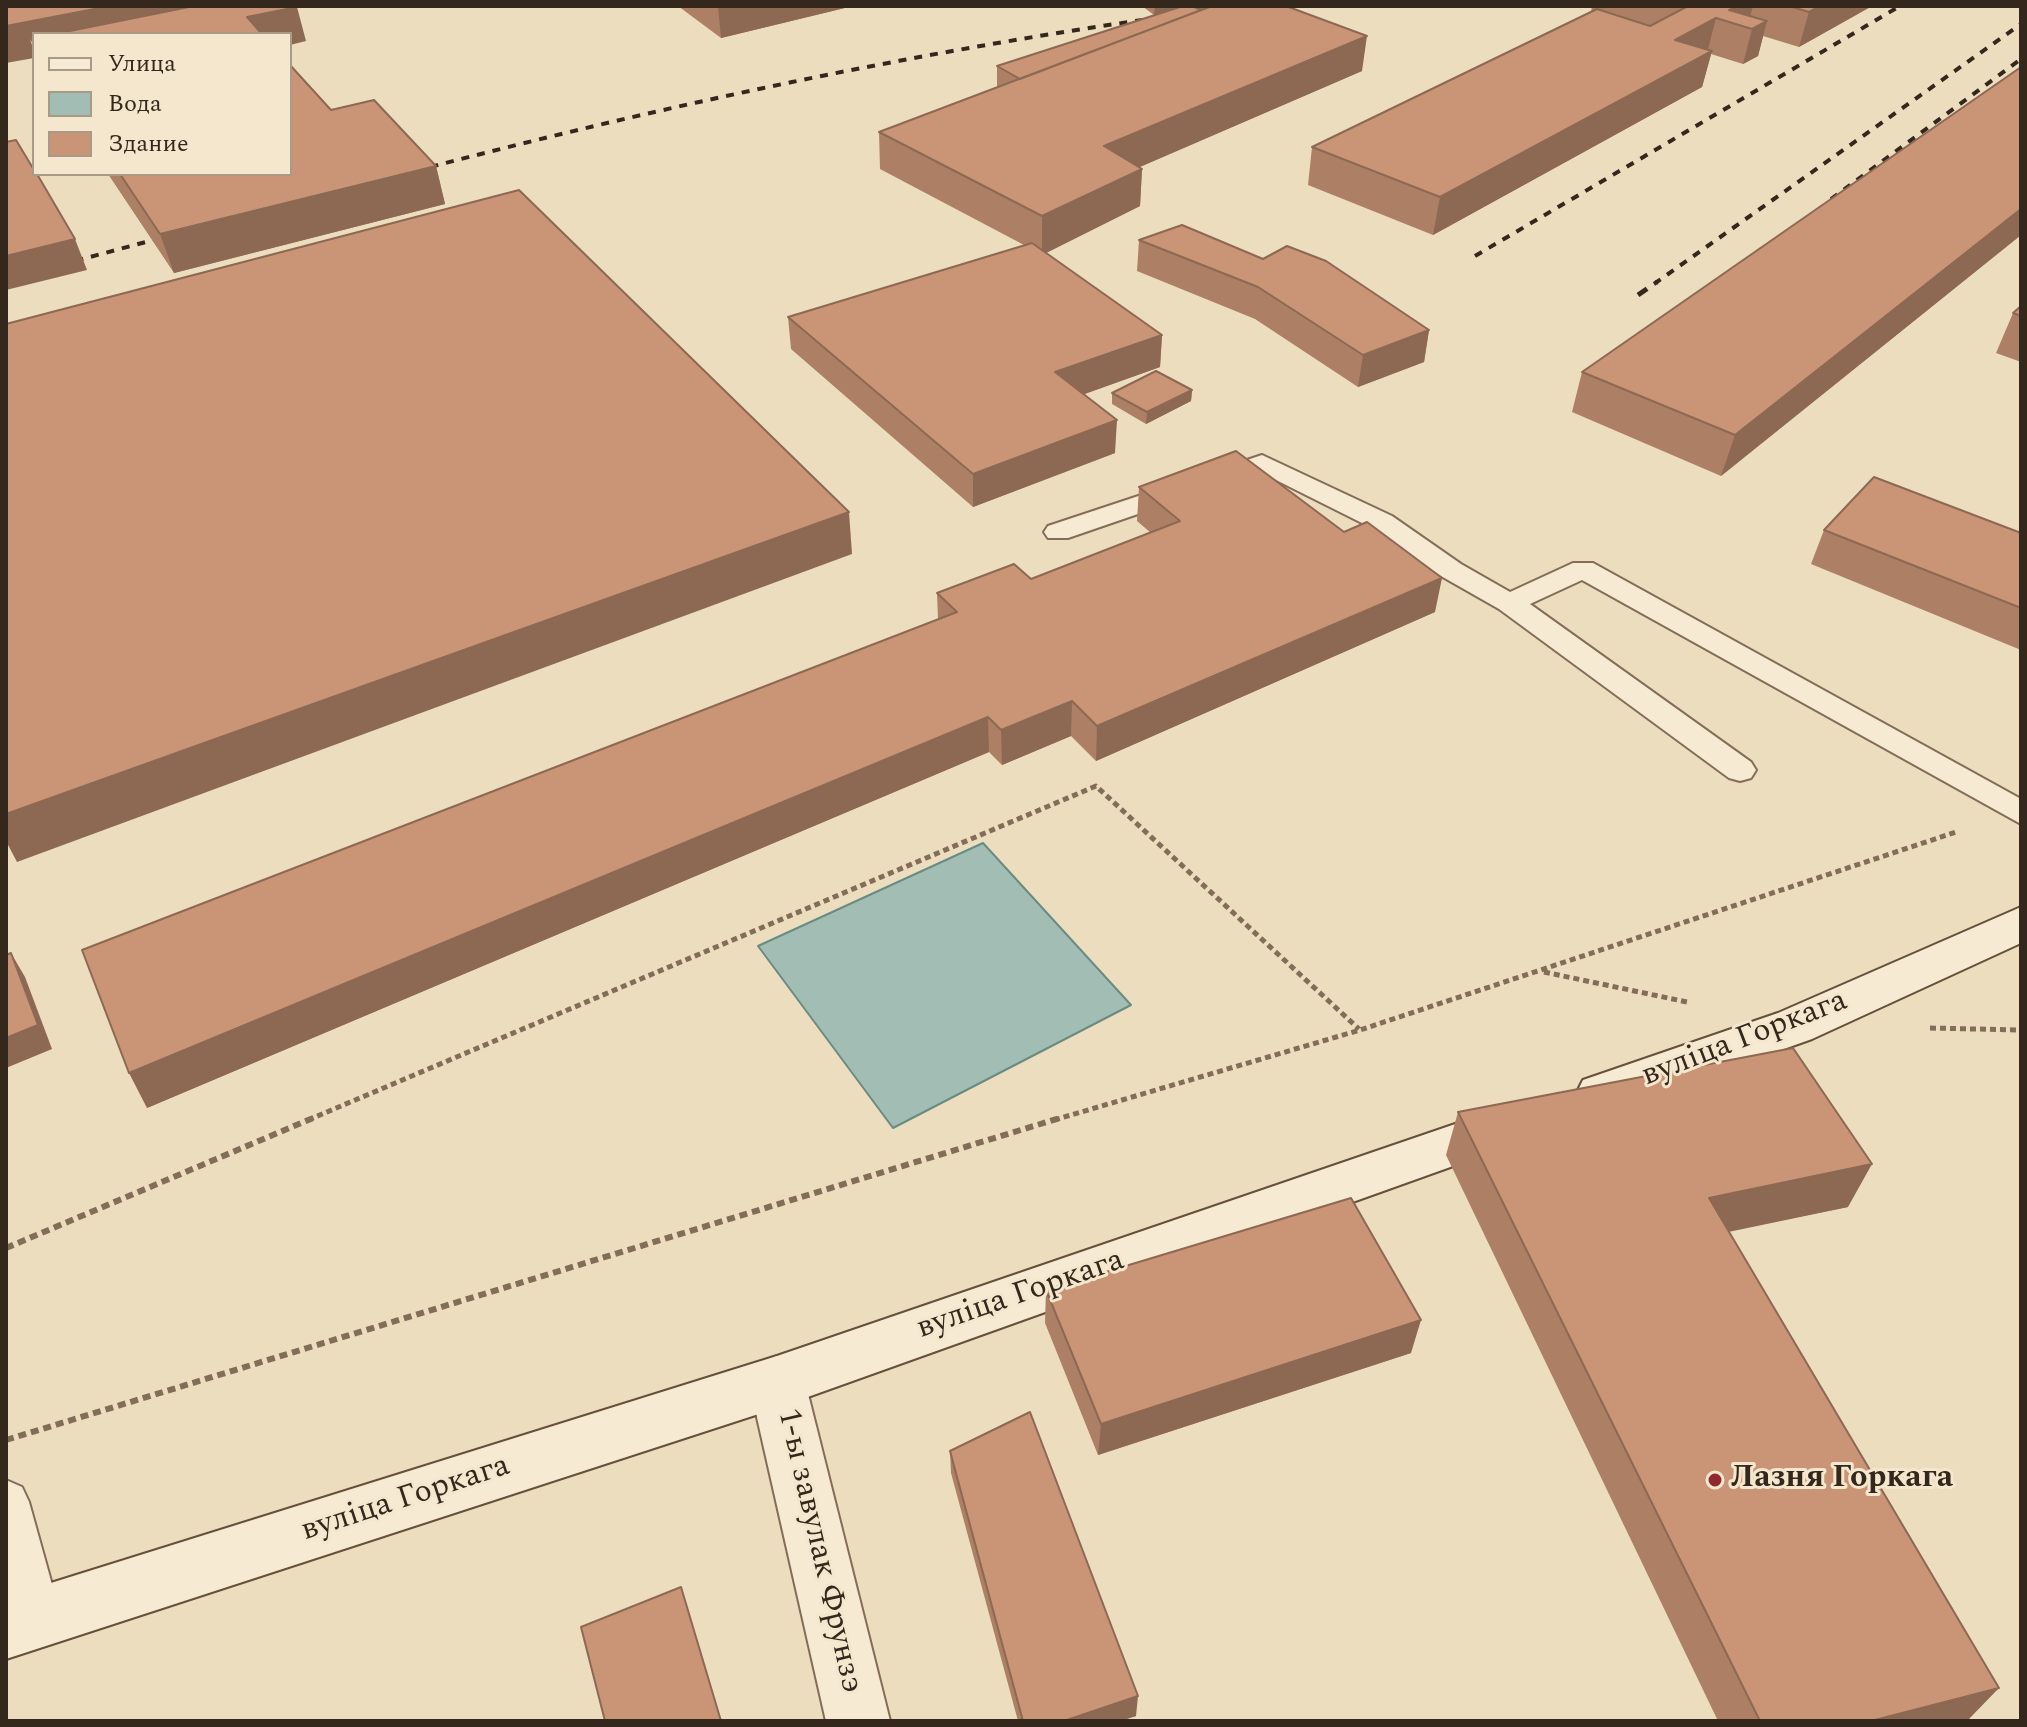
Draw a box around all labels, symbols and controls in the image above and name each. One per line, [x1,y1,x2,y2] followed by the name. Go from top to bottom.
[32,32,292,176] legend
[108,46,176,82] text: Улица
[108,86,162,122] text: Вода
[108,126,189,162] text: Здание
[1637,983,1853,1097] street label: вуліца Горкага
[912,1243,1130,1349] street label: вуліца Горкага
[767,1405,869,1697] street label: 1-ы завулак Фрунзэ
[297,1448,515,1552] street label: вуліца Горкага
[1731,1461,1953,1499] place label: Лазня Горкага
[1706,1471,1724,1489] marker: Лазня Горкага

